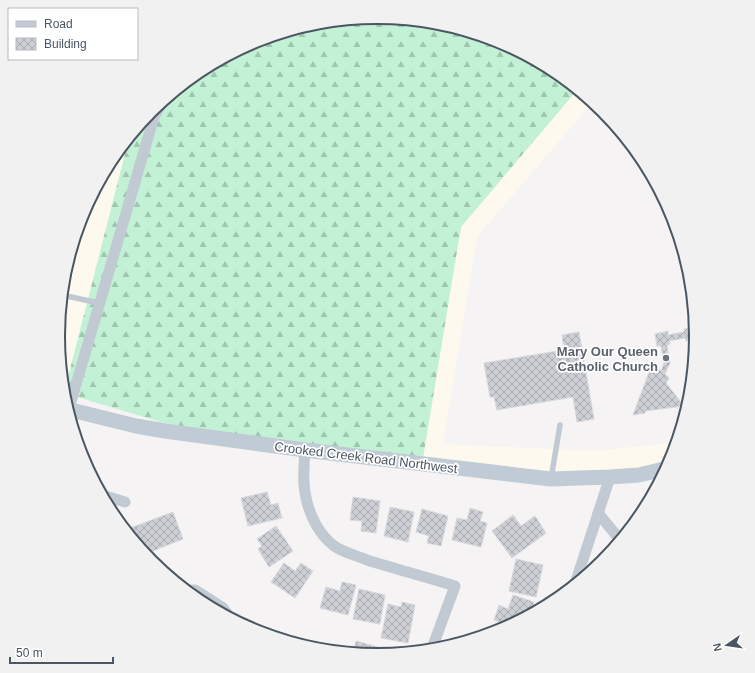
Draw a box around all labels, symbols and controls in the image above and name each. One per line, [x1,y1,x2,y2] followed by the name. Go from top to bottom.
[8,8,138,60] legend
[44,17,73,31] text: Road
[44,37,87,51] text: Building
[557,344,658,374] place label: Mary Our Queen Catholic Church
[661,353,671,363] marker: Mary Our Queen Catholic Church
[274,439,459,476] street label: Crooked Creek Road Northwest
[707,625,747,665] north arrow
[10,639,113,665] scale bar
[711,642,724,652] text: N
[16,646,43,660] text: 50 m

